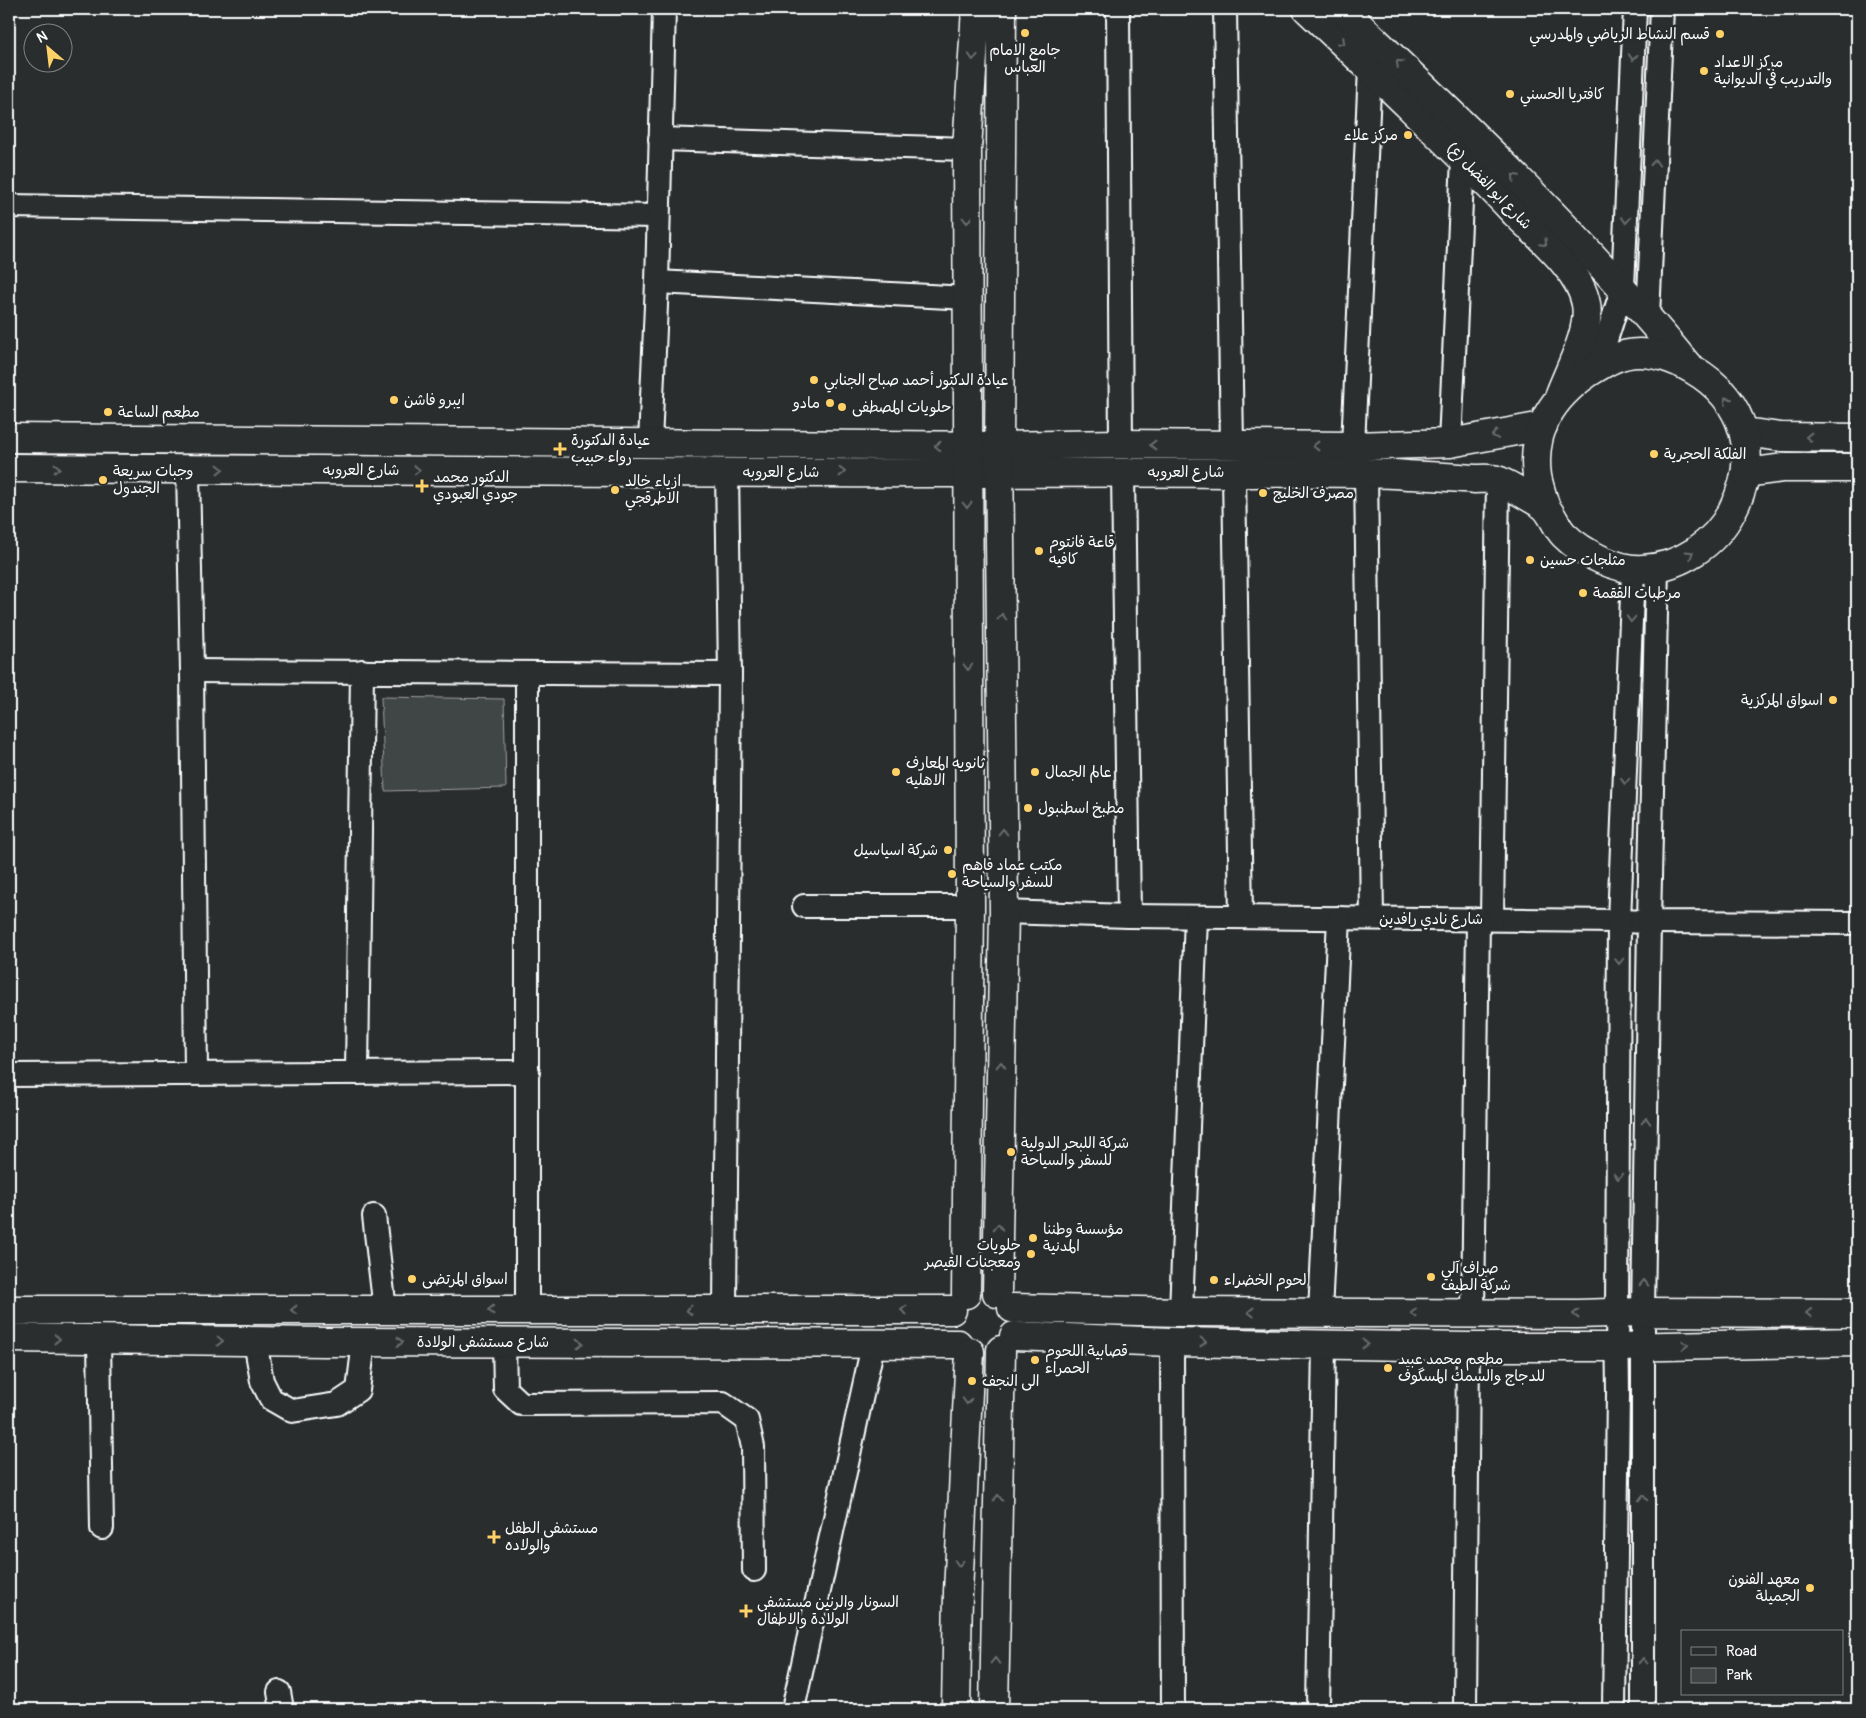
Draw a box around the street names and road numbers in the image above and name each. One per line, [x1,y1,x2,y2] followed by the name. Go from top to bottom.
[1442,138,1536,234] street label: شارع ابو الفضل (ع)
[323,461,399,480] street label: شارع العروبه
[743,463,819,482] street label: شارع العروبه
[1148,463,1224,482] street label: شارع العروبه
[1379,910,1483,930] street label: شارع نادي رافدين
[417,1333,549,1352] street label: شارع مستشفى الولادة

